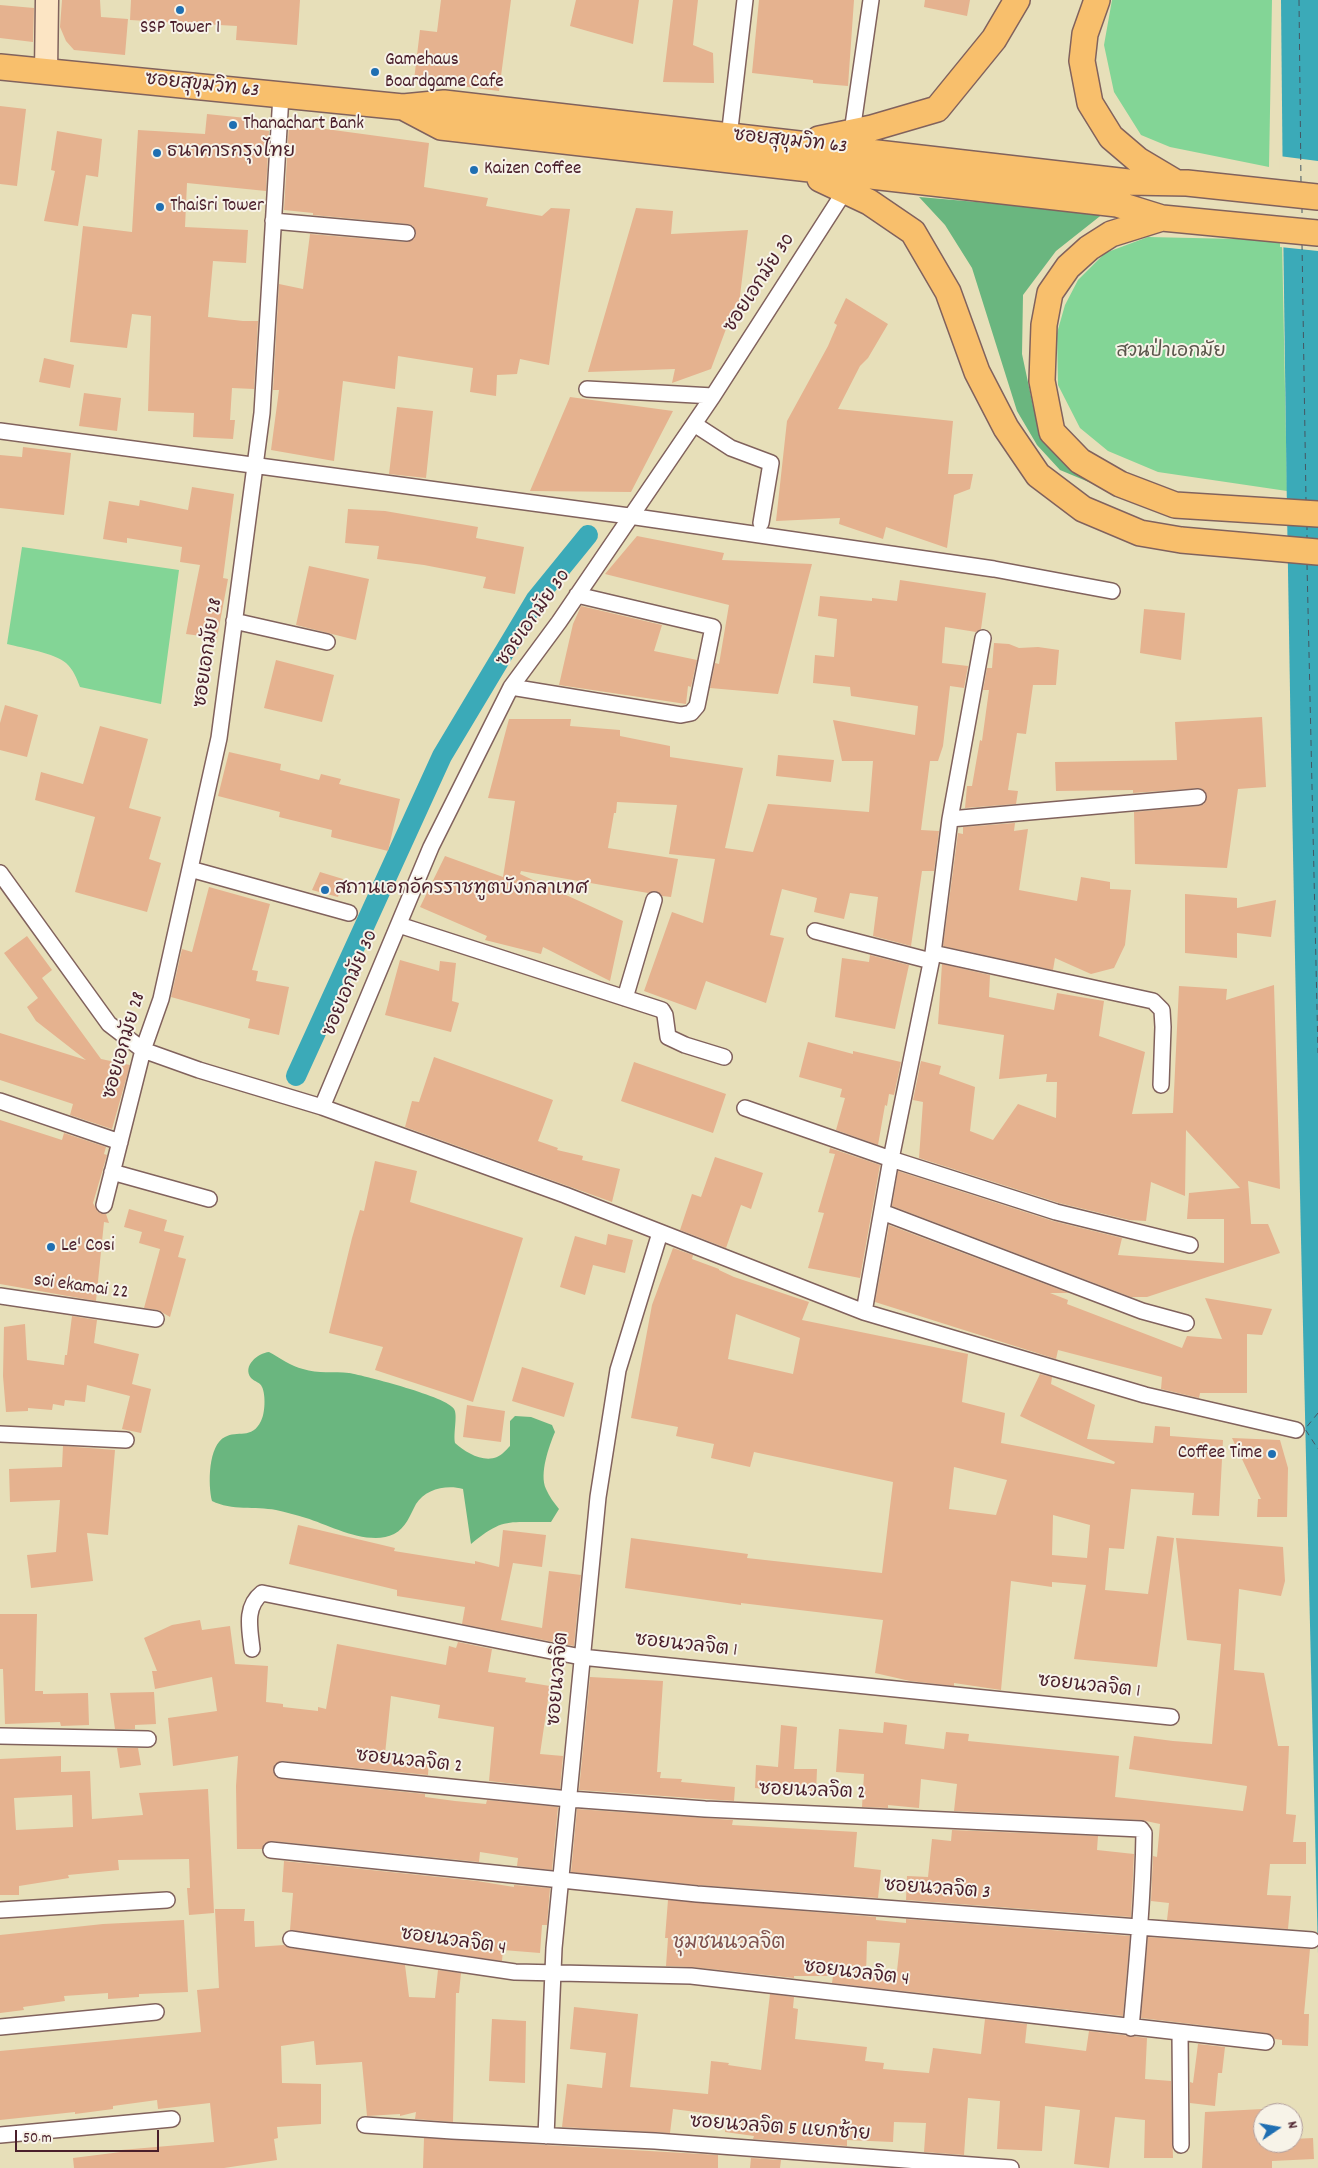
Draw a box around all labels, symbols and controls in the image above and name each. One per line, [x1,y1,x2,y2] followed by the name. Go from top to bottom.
[174,4,186,16] marker: SSP Tower 1
[140,18,220,40] place label: SSP Tower 1
[385,50,504,94] place label: Gamehaus Boardgame Cafe
[369,66,381,78] marker: Gamehaus Boardgame Cafe
[144,70,260,104] street label: ซอยสุขุมวิท 63
[243,114,364,136] place label: Thanachart Bank
[227,119,239,131] marker: Thanachart Bank
[732,126,848,160] street label: ซอยสุขุมวิท 63
[167,142,295,164] place label: ธนาคารกรุงไทย
[151,147,163,159] marker: ธนาคารกรุงไทย
[484,159,581,181] place label: Kaizen Coffee
[468,164,480,176] marker: Kaizen Coffee
[170,196,264,218] place label: ThaiSri Tower
[154,201,166,213] marker: ThaiSri Tower
[721,230,801,338] street label: ซอยเอกมัย 30
[1116,342,1226,364] park label: สวนป่าเอกมัย
[493,566,577,672] street label: ซอยเอกมัย 30
[191,597,229,709] street label: ซอยเอกมัย 28
[335,879,588,901] place label: สถานเอกอัครราชทูตบังกลาเทศ
[319,884,331,896] marker: สถานเอกอัครราชทูตบังกลาเทศ
[319,927,385,1041] street label: ซอยเอกมัย 30
[100,990,152,1102] street label: ซอยเอกมัย 28
[61,1236,115,1258] place label: Le' Cosi
[45,1241,57,1253] marker: Le' Cosi
[32,1270,130,1306] street label: soi ekamai 22
[1178,1443,1262,1465] place label: Coffee Time
[1266,1448,1278,1460] marker: Coffee Time
[634,1630,738,1664] street label: ซอยนวลจิต 1
[545,1631,575,1727] street label: ซอยนวลจิต
[1037,1671,1141,1705] street label: ซอยนวลจิต 1
[355,1746,463,1780] street label: ซอยนวลจิต 2
[758,1780,866,1806] street label: ซอยนวลจิต 2
[883,1876,991,1906] street label: ซอยนวลจิต 3
[399,1924,507,1962] street label: ซอยนวลจิต 4
[673,1933,785,1957] district label: ชุมชนนวลจิต
[802,1957,910,1993] street label: ซอยนวลจิต 4
[1253,2103,1303,2153] north arrow
[689,2112,871,2148] street label: ซอยนวลจิต 5 แยกซ้าย
[18,2120,161,2152] scale bar
[1281,2120,1302,2131] text: N
[23,2128,52,2150] text: 50 m

